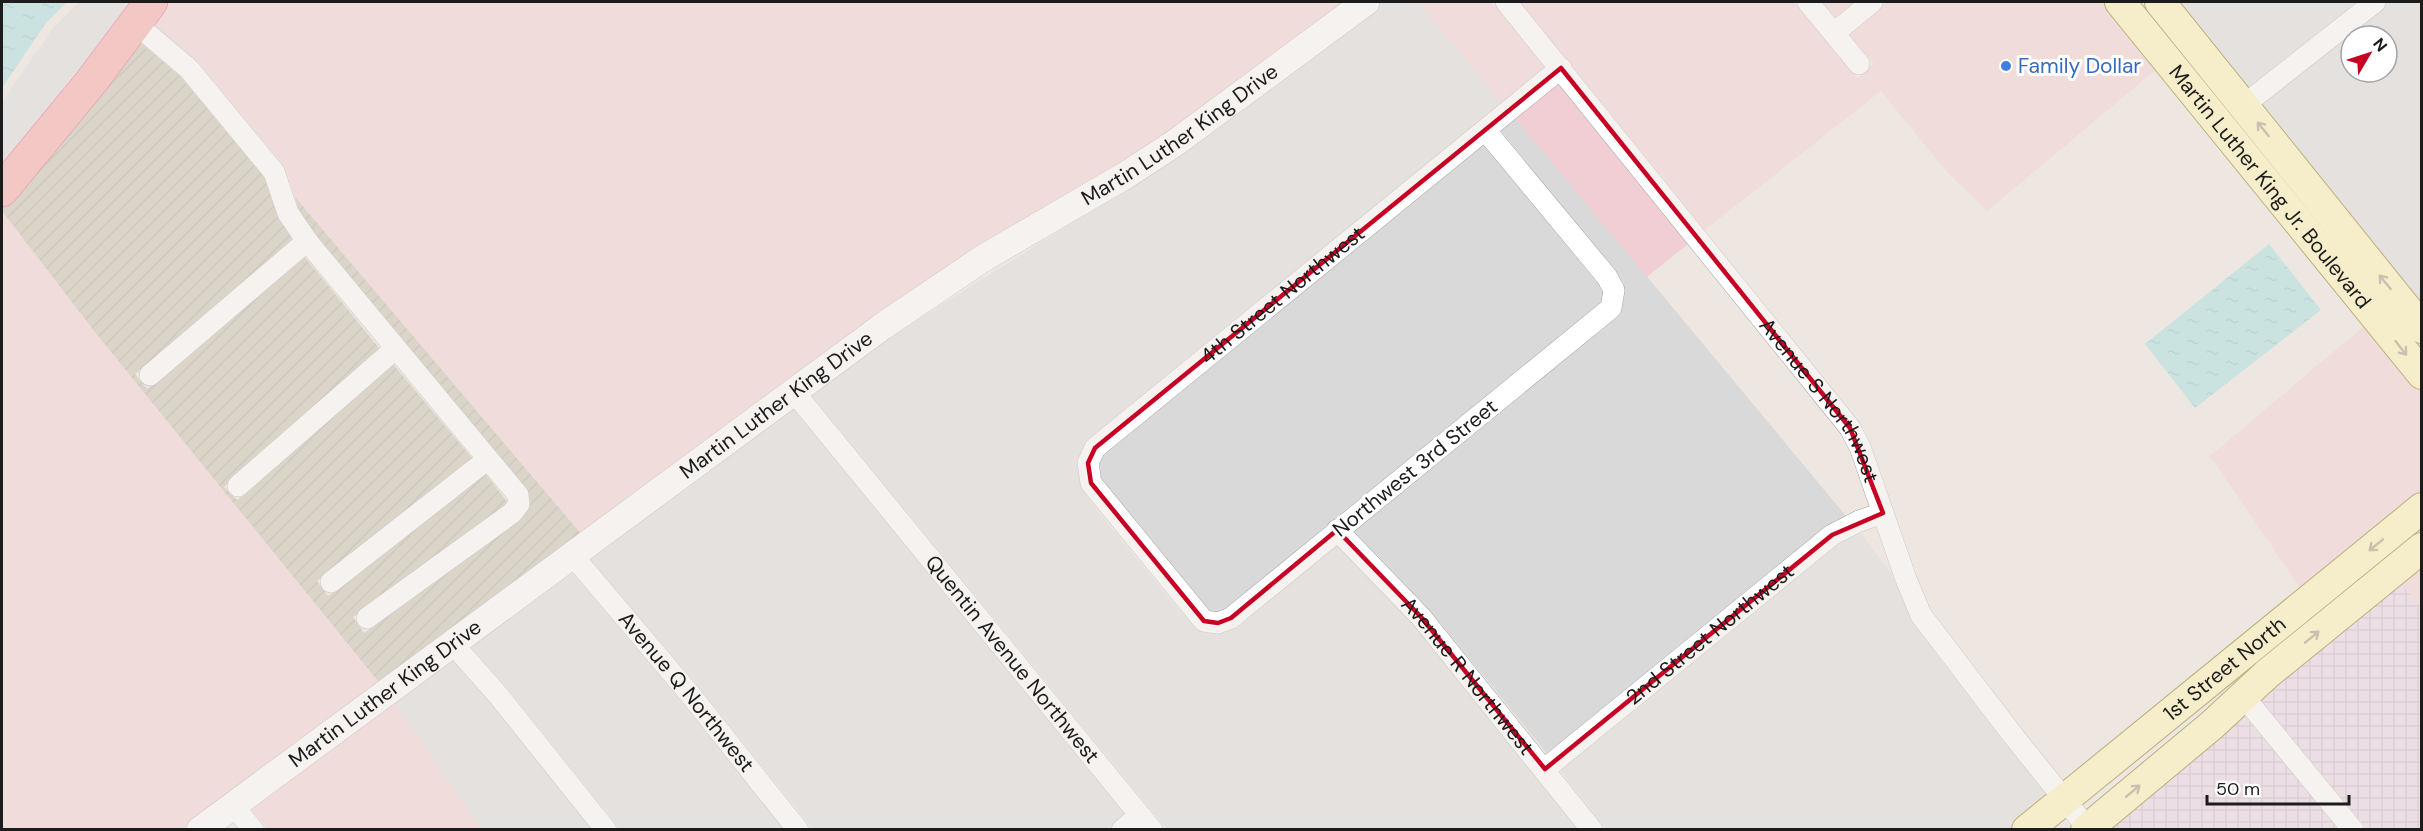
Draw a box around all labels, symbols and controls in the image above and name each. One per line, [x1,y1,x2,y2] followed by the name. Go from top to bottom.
[2339,24,2399,84] north arrow
[2368,34,2392,56] text: N
[2018,52,2141,80] place label: Family Dollar
[1076,58,1284,212] street label: Martin Luther King Drive
[1999,59,2013,73] marker: Family Dollar
[2163,59,2377,315] street label: Martin Luther King Jr. Boulevard
[2257,122,2270,138] one-way arrow
[1194,220,1371,371] street label: 4th Street Northwest
[2378,275,2392,290] one-way arrow
[1753,312,1885,486] street label: Avenue S Northwest
[674,324,878,485] street label: Martin Luther King Drive
[2394,339,2407,355] one-way arrow
[1327,393,1503,543] street label: Northwest 3rd Street
[2368,538,2384,551] one-way arrow
[919,549,1106,769] street label: Quentin Avenue Northwest
[1620,558,1800,711] street label: 2nd Street Northwest
[1395,591,1540,761] street label: Avenue R Northwest
[612,606,761,778] street label: Avenue Q Northwest
[2157,610,2292,727] street label: 1st Street North
[283,613,487,774] street label: Martin Luther King Drive
[2304,631,2320,644] one-way arrow
[2207,768,2350,806] scale bar
[2216,777,2260,801] text: 50 m
[2125,784,2140,798] one-way arrow

